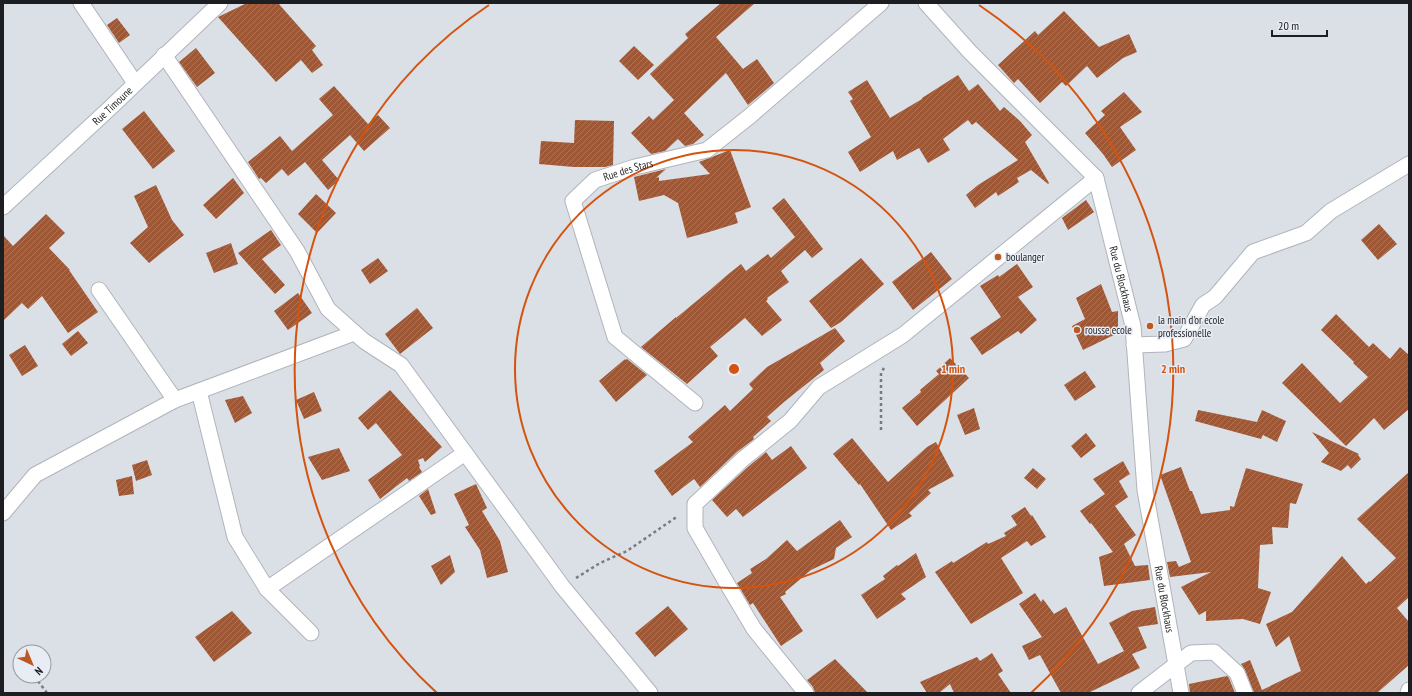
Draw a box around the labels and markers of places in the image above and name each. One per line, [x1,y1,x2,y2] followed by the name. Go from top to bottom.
[1006,250,1044,264] place label: boulanger
[993,252,1003,262] marker: boulanger
[1158,313,1225,340] place label: la main d'or ecole professionelle
[1145,321,1155,331] marker: la main d'or ecole professionelle
[1085,323,1132,337] place label: rousse ecole
[1072,325,1082,335] marker: rousse ecole
[727,362,741,376] centre of rings

